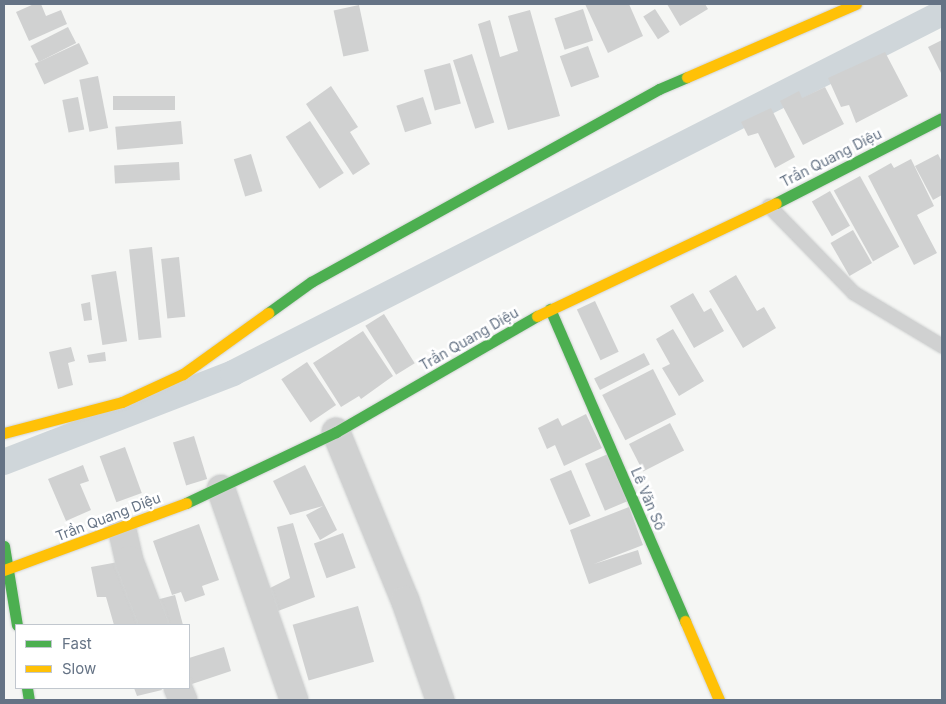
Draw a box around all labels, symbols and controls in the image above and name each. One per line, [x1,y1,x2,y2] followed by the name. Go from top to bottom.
[778,125,884,191] street label: Trần Quang Diệu
[417,304,521,374] street label: Trần Quang Diệu
[627,465,669,533] street label: Lê Văn Sô
[53,489,163,545] street label: Trần Quang Diệu
[15,624,190,689] legend
[62,634,92,653] text: Fast
[62,659,96,678] text: Slow

